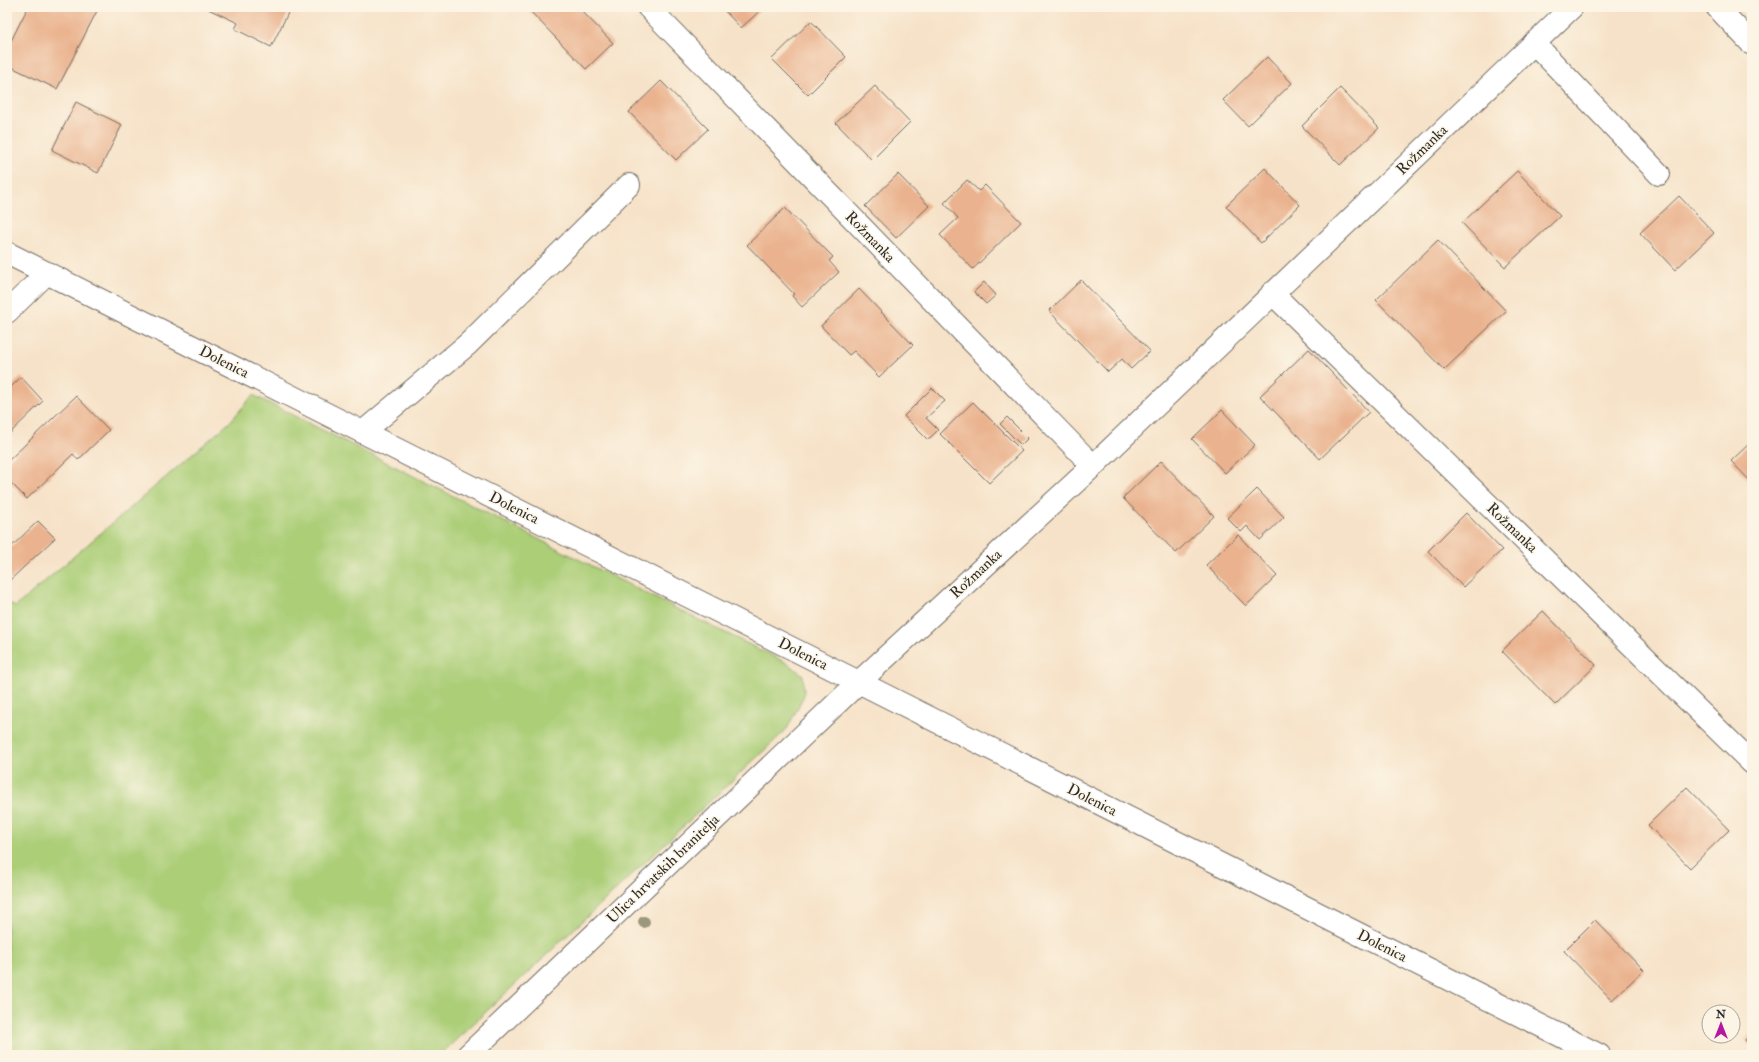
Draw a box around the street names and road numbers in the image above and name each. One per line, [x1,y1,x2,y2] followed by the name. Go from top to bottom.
[1392,120,1452,179] street label: Rožmanka
[841,207,900,267] street label: Rožmanka
[196,341,253,383] street label: Dolenica
[486,487,543,529] street label: Dolenica
[1482,499,1542,558] street label: Rožmanka
[946,545,1006,603] street label: Rožmanka
[775,633,832,675] street label: Dolenica
[1064,779,1121,821] street label: Dolenica
[603,810,724,928] street label: Ulica hrvatskih branitelja
[1354,925,1411,967] street label: Dolenica

